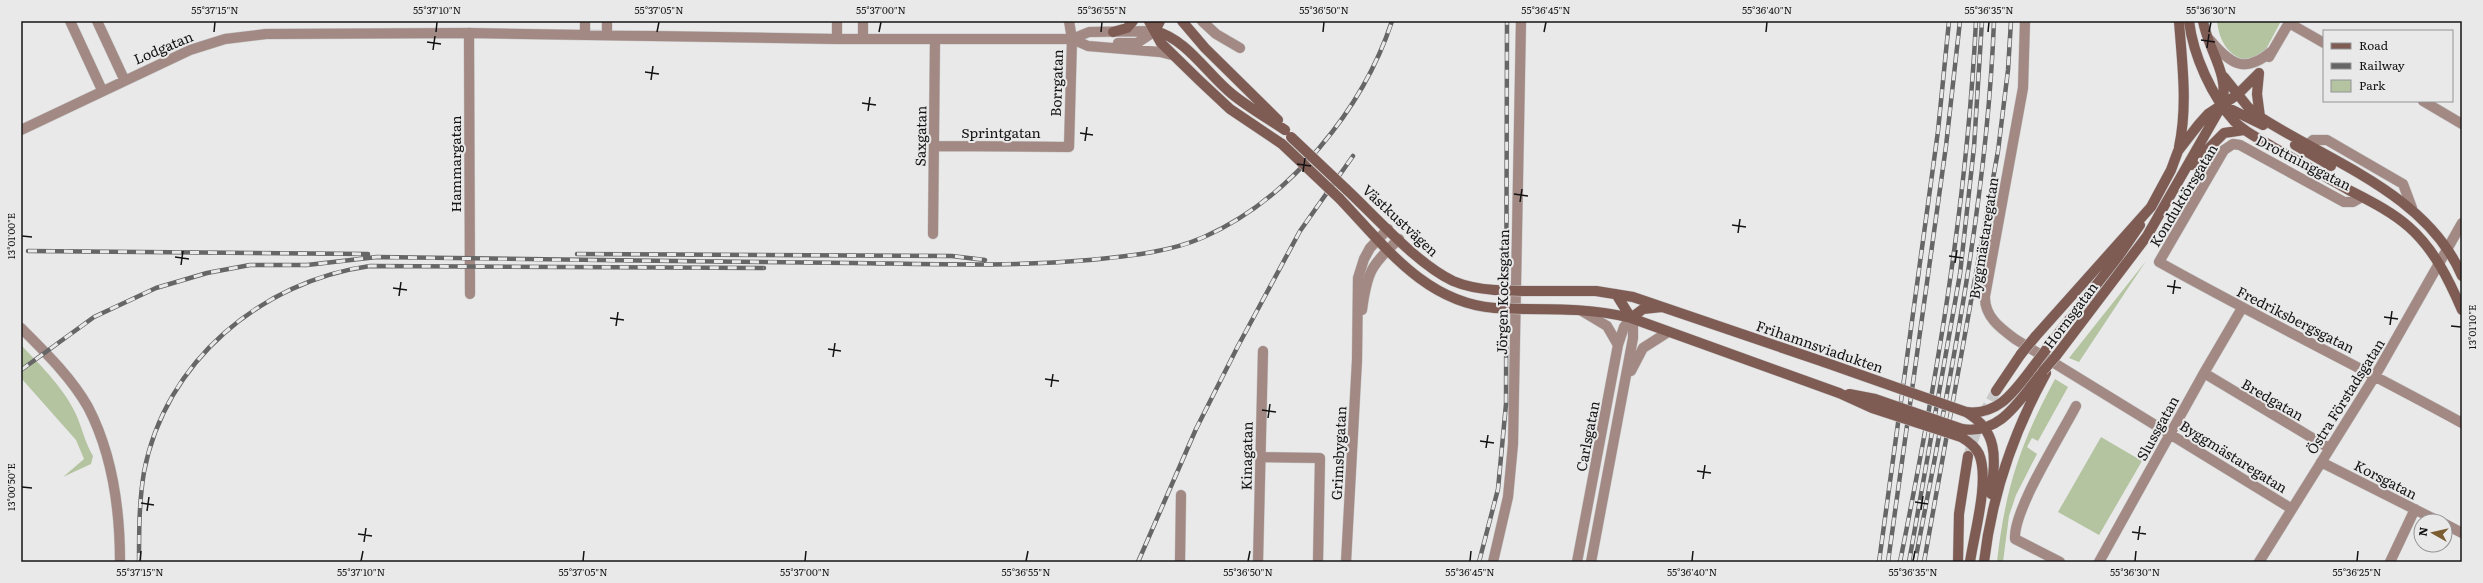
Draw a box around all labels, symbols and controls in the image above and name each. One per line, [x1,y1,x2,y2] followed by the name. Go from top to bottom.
[191,2,239,17] text: 55°37'15"N
[413,2,461,17] text: 55°37'10"N
[634,2,684,17] text: 55°37'05"N
[856,2,906,17] text: 55°37'00"N
[1078,2,1126,17] text: 55°36'55"N
[1299,2,1349,17] text: 55°36'50"N
[1521,2,1571,17] text: 55°36'45"N
[1742,2,1792,17] text: 55°36'40"N
[1964,2,2014,17] text: 55°36'35"N
[2186,2,2236,17] text: 55°36'30"N
[130,26,196,68] street label: Lodgatan
[2323,30,2453,102] legend
[2359,36,2389,54] text: Road
[1045,49,1067,117] street label: Borrgatan
[2359,56,2405,74] text: Railway
[2359,76,2386,94] text: Park
[909,105,931,167] street label: Saxgatan
[445,115,465,213] street label: Hammargatan
[961,122,1041,142] street label: Sprintgatan
[2253,129,2355,195] street label: Drottninggatan
[2144,140,2222,250] street label: Konduktörsgatan
[1963,176,2003,300] street label: Byggmästaregatan
[1359,179,1443,261] street label: Västkustvägen
[3,213,18,259] text: 13°01'00"E
[1491,229,1513,355] street label: Jörgen Kocksgatan
[2038,278,2102,352] street label: Hornsgatan
[2234,281,2358,357] street label: Fredriksbergsgatan
[2464,305,2479,349] text: 13°01'10"E
[1754,315,1886,377] street label: Frihamnsviadukten
[2301,334,2389,458] street label: Östra Förstadsgatan
[2238,373,2308,425] street label: Bredgatan
[2131,392,2183,464] street label: Slussgatan
[1570,399,1604,473] street label: Carlsgatan
[1326,405,1350,501] street label: Grimsbygatan
[2176,415,2292,497] street label: Byggmästaregatan
[1235,421,1257,491] street label: Kinagatan
[2351,455,2421,503] street label: Korsgatan
[3,463,18,511] text: 13°00'50"E
[2413,513,2453,553] north arrow
[2414,526,2431,537] text: N
[116,564,164,579] text: 55°37'15"N
[337,564,385,579] text: 55°37'10"N
[558,564,608,579] text: 55°37'05"N
[780,564,830,579] text: 55°37'00"N
[1002,564,1050,579] text: 55°36'55"N
[1223,564,1273,579] text: 55°36'50"N
[1445,564,1495,579] text: 55°36'45"N
[1667,564,1717,579] text: 55°36'40"N
[1888,564,1938,579] text: 55°36'35"N
[2110,564,2160,579] text: 55°36'30"N
[2333,564,2381,579] text: 55°36'25"N

